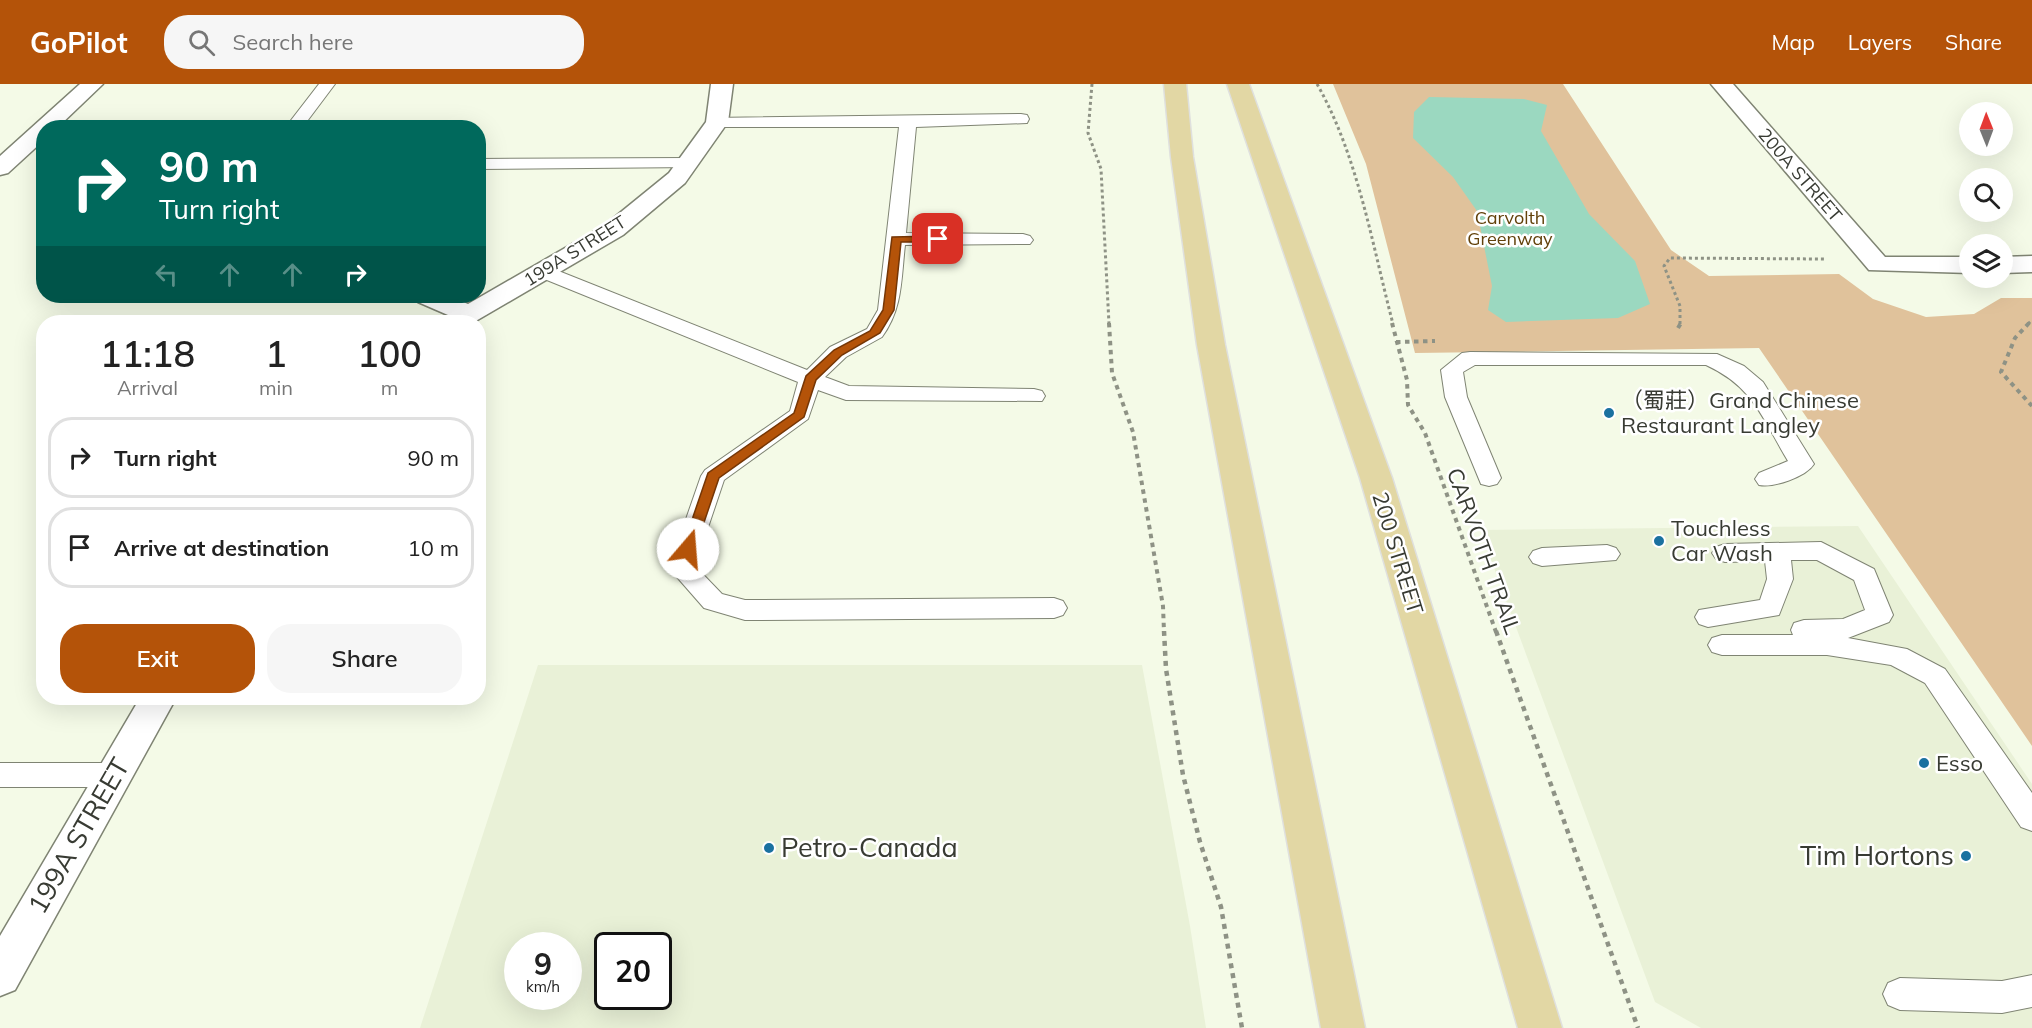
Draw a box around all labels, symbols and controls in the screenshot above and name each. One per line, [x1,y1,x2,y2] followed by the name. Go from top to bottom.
[164,15,584,69] search box
[30,25,128,60] text: GoPilot
[185,26,218,59] icon: search
[233,28,354,56] text: Search here
[1772,29,1815,55] text: Map
[1848,29,1912,55] text: Layers
[1945,29,2002,55] text: Share
[1959,102,2013,156] north arrow
[1959,102,2013,288] map controls
[1754,123,1847,226] street label: 200A STREET
[159,140,259,193] text: 90 m
[60,144,138,222] icon: right
[1959,168,2013,222] button: search
[159,192,279,226] text: Turn right
[1467,206,1553,250] park label: Carvolth Greenway
[519,210,630,291] street label: 199A STREET
[912,213,963,264] pin
[921,222,954,255] icon: arrive
[1959,234,2013,288] button: layers
[150,258,183,291] icon: left
[213,258,246,291] icon: ahead
[276,258,309,291] icon: ahead
[339,258,372,291] icon: right
[100,331,195,376] text: 11:18
[265,331,287,376] text: 1
[357,331,422,376] text: 100
[117,375,178,400] text: Arrival
[259,375,293,400] text: min
[381,375,398,400] text: m
[1621,386,1859,439] place label: （蜀莊）Grand Chinese Restaurant Langley
[1602,406,1616,420] marker: （蜀莊）Grand Chinese Restaurant Langley
[63,441,96,474] icon: right
[114,444,217,472] text: Turn right
[408,444,459,472] text: 90 m
[1441,464,1527,638] street label: CARVOTH TRAIL
[1366,489,1430,617] street label: 200 STREET
[1671,514,1773,567] place label: Touchless Car Wash
[656,517,720,581] position arrow
[63,531,96,564] icon: arrive
[114,534,329,562] text: Arrive at destination
[408,534,459,562] text: 10 m
[1652,534,1666,548] marker: Touchless Car Wash
[60,624,255,693] button: Exit
[267,624,462,693] button: Share
[1936,749,1983,777] place label: Esso
[20,751,137,920] street label: 199A STREET
[1917,756,1931,770] marker: Esso
[781,830,958,864] place label: Petro-Canada
[1800,838,1954,872] place label: Tim Hortons
[762,841,776,855] marker: Petro-Canada
[1959,849,1973,863] marker: Tim Hortons
[594,932,672,1010] speed limit sign: 20
[534,945,552,983] text: 9
[526,977,560,996] text: km/h

